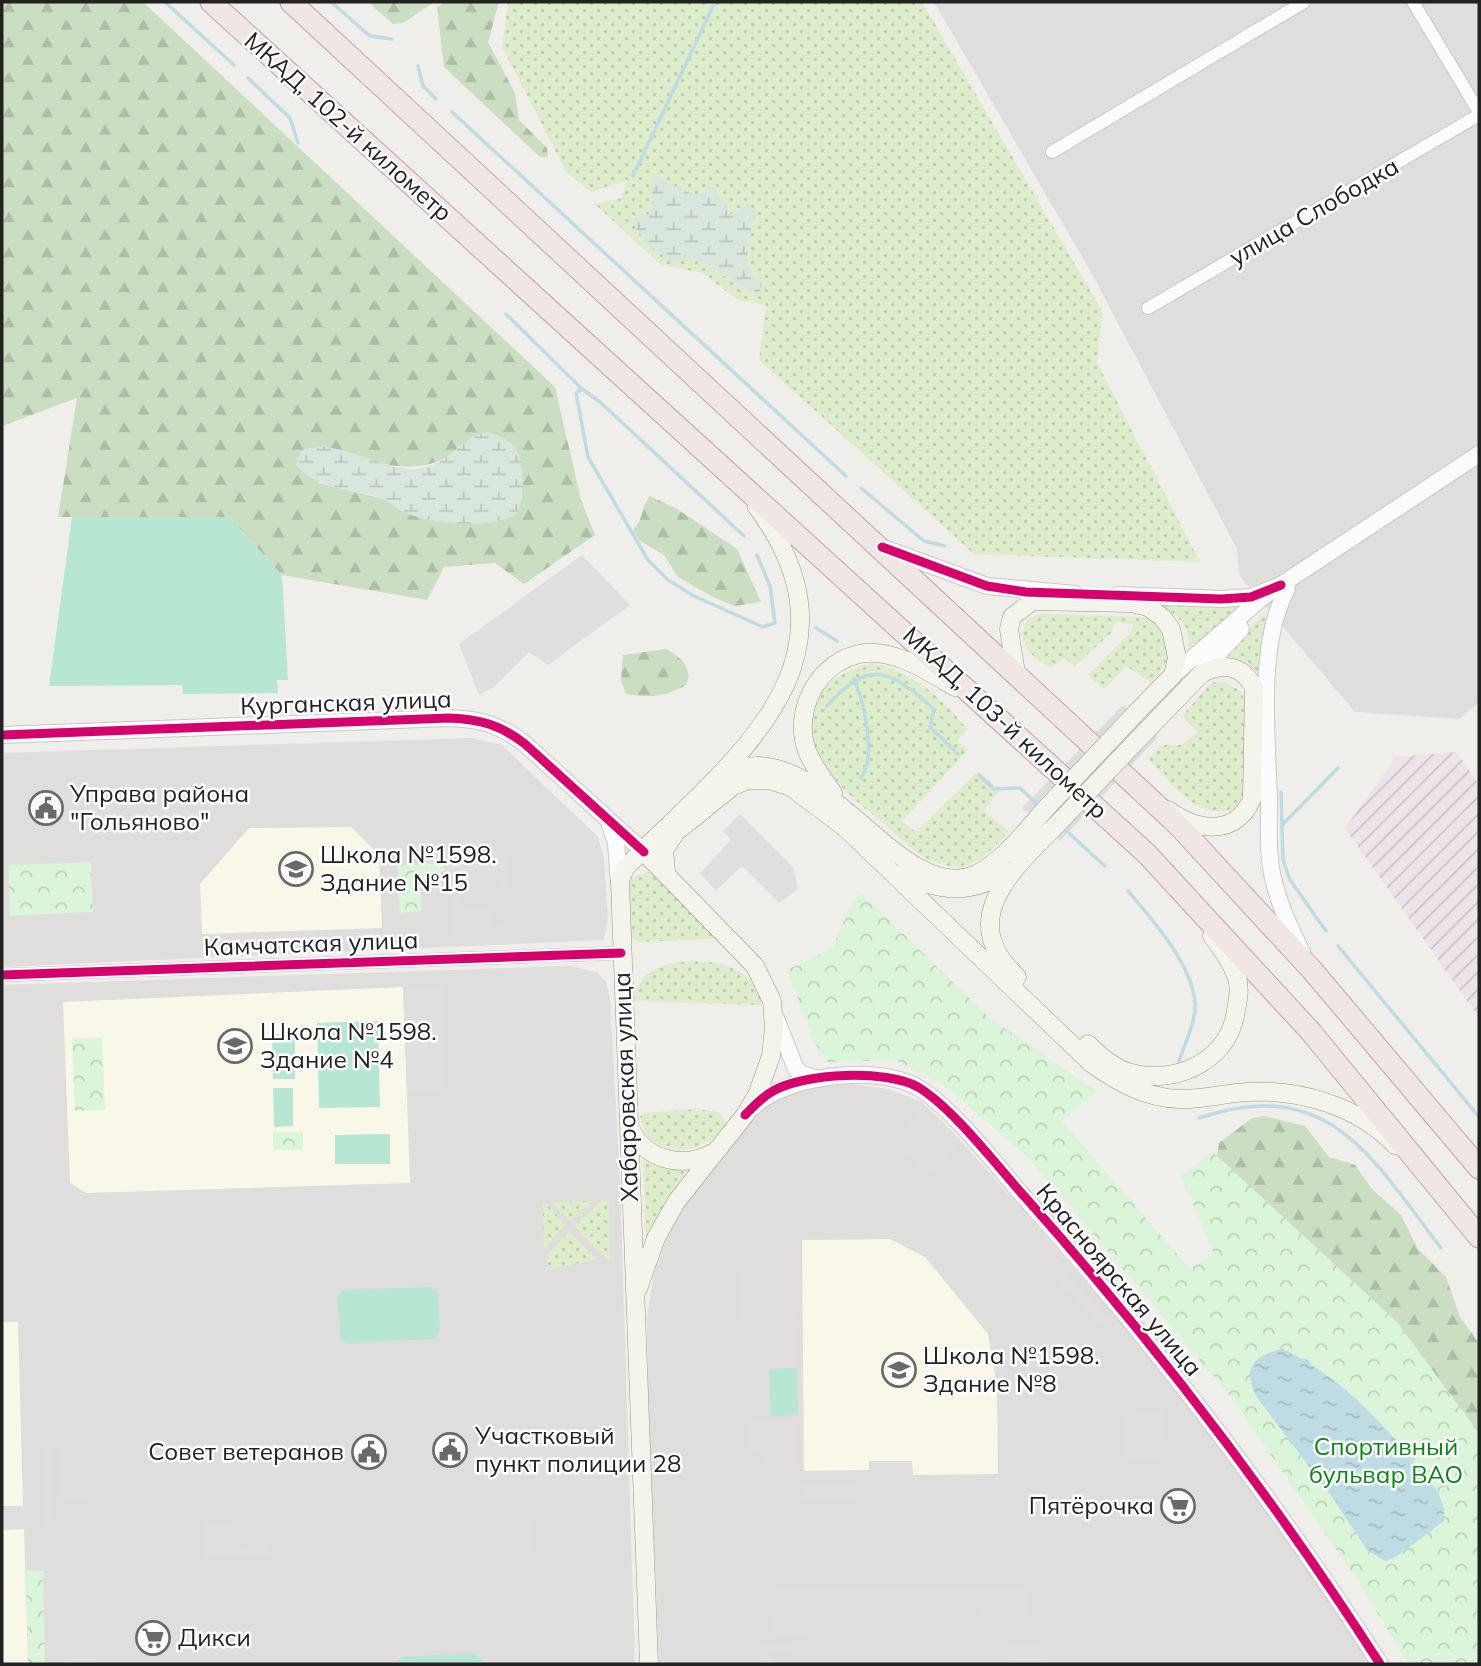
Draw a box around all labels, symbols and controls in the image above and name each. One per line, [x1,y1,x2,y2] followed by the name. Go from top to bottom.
[239,25,459,227] street label: МКАД, 102-й километр
[1223,150,1404,272] street label: улица Слободка
[897,620,1114,825] street label: МКАД, 103-й километр
[240,683,452,721] street label: Курганская улица
[69,778,249,836] place label: Управа района "Гольяново"
[27,789,65,827] public building icon: Управа района "Гольяново"
[320,839,497,897] place label: Школа №1598. Здание №15
[277,850,315,888] school or university icon: Школа №1598. Здание №15
[203,924,419,962] street label: Камчатская улица
[606,972,644,1202] street label: Хабаровская улица
[260,1016,437,1074] place label: Школа №1598. Здание №4
[216,1027,254,1065] school or university icon: Школа №1598. Здание №4
[1030,1177,1209,1382] street label: Красноярская улица
[923,1340,1100,1398] place label: Школа №1598. Здание №8
[880,1351,918,1389] school or university icon: Школа №1598. Здание №8
[474,1420,681,1478] place label: Участковый пункт полиции 28
[431,1431,469,1469] public building icon: Участковый пункт полиции 28
[1309,1431,1463,1489] park label: Спортивный бульвар ВАО
[350,1433,388,1471] public building icon: Совет ветеранов
[148,1436,344,1466] place label: Совет ветеранов
[1159,1487,1197,1525] supermarket icon: Пятёрочка
[1029,1490,1154,1520] place label: Пятёрочка
[134,1619,172,1657] supermarket icon: Дикси
[178,1622,251,1652] place label: Дикси

